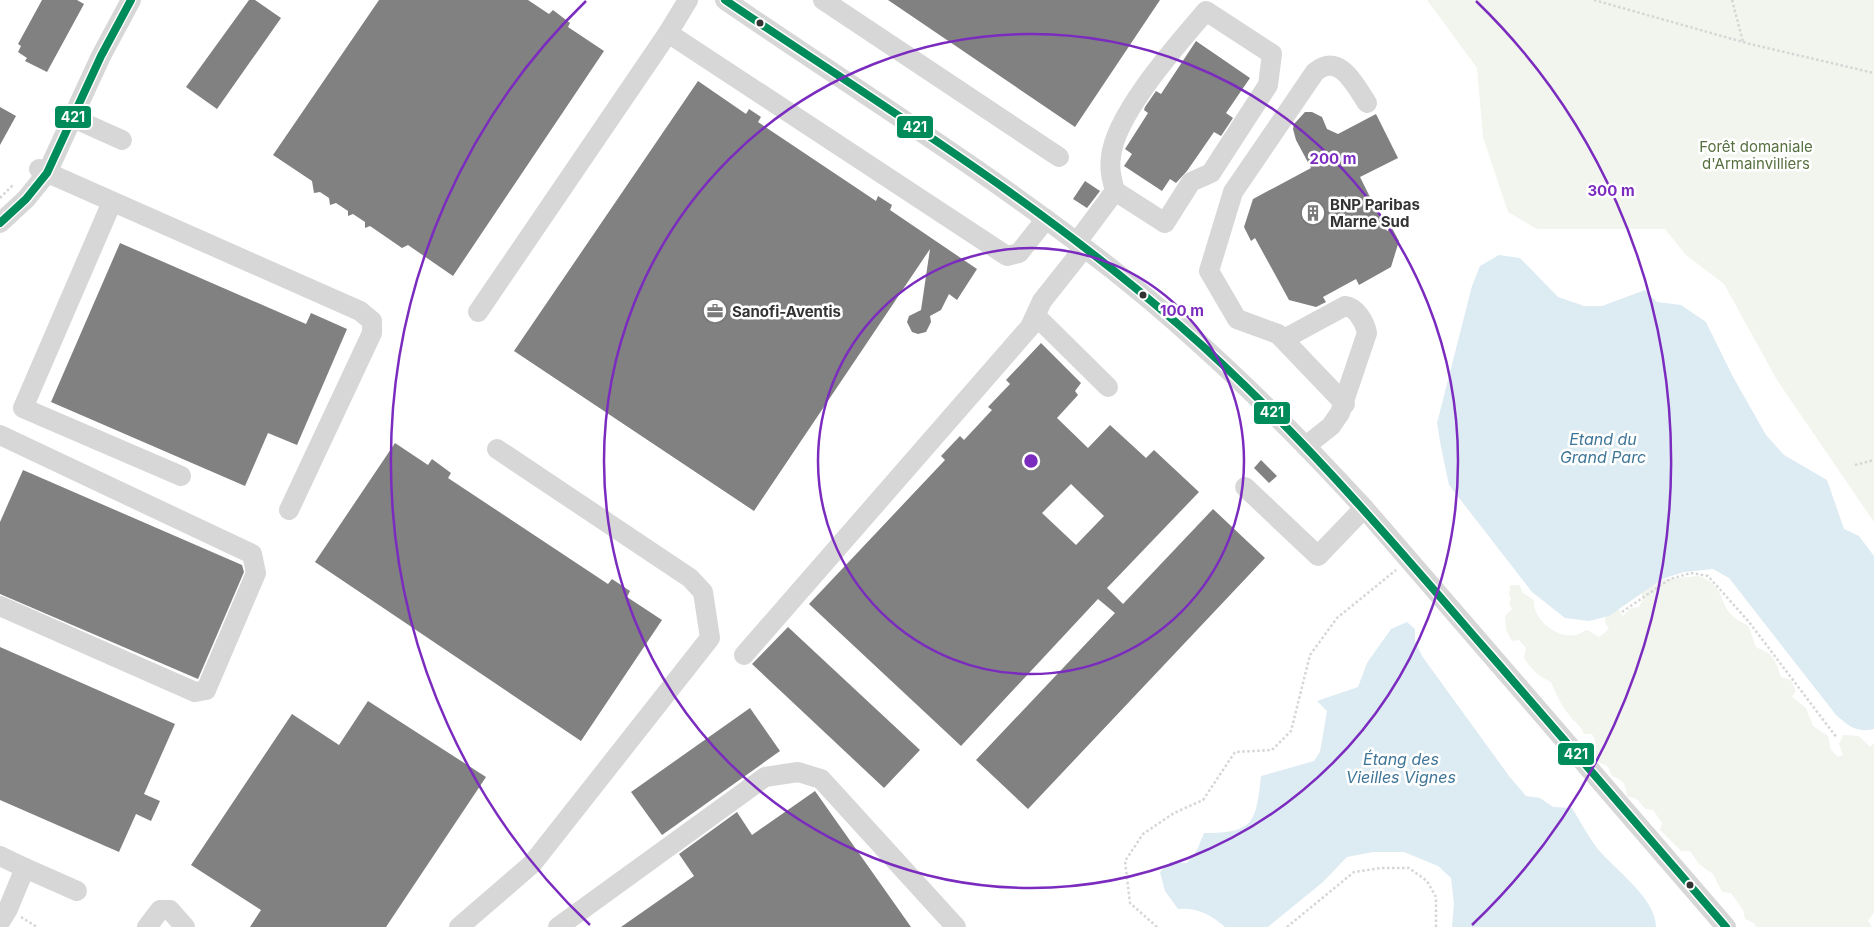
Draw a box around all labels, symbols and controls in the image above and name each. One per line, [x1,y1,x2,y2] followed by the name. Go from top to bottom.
[755,18,765,28] unlabelled marker
[54,105,92,129] line badge: 421
[61,108,85,125] text: 421
[896,115,934,139] line badge: 421
[903,118,927,135] text: 421
[1699,137,1813,173] park label: Forêt domaniale d'Armainvilliers
[1310,149,1356,168] text: 200 m
[1587,181,1635,200] text: 300 m
[1330,195,1420,231] place label: BNP Paribas Marne Sud
[1300,200,1326,226] building icon: BNP Paribas Marne Sud
[1138,290,1148,300] unlabelled marker
[702,298,728,324] office icon: Sanofi-Aventis
[1160,301,1204,320] text: 100 m
[732,302,841,321] place label: Sanofi-Aventis
[1253,401,1291,425] line badge: 421
[1260,403,1284,420] text: 421
[1560,429,1646,467] water label: Etand du Grand Parc
[1022,452,1040,470] centre of rings
[1557,742,1595,766] line badge: 421
[1564,745,1588,762] text: 421
[1346,749,1456,787] water label: Étang des Vieilles Vignes
[1685,880,1695,890] unlabelled marker

